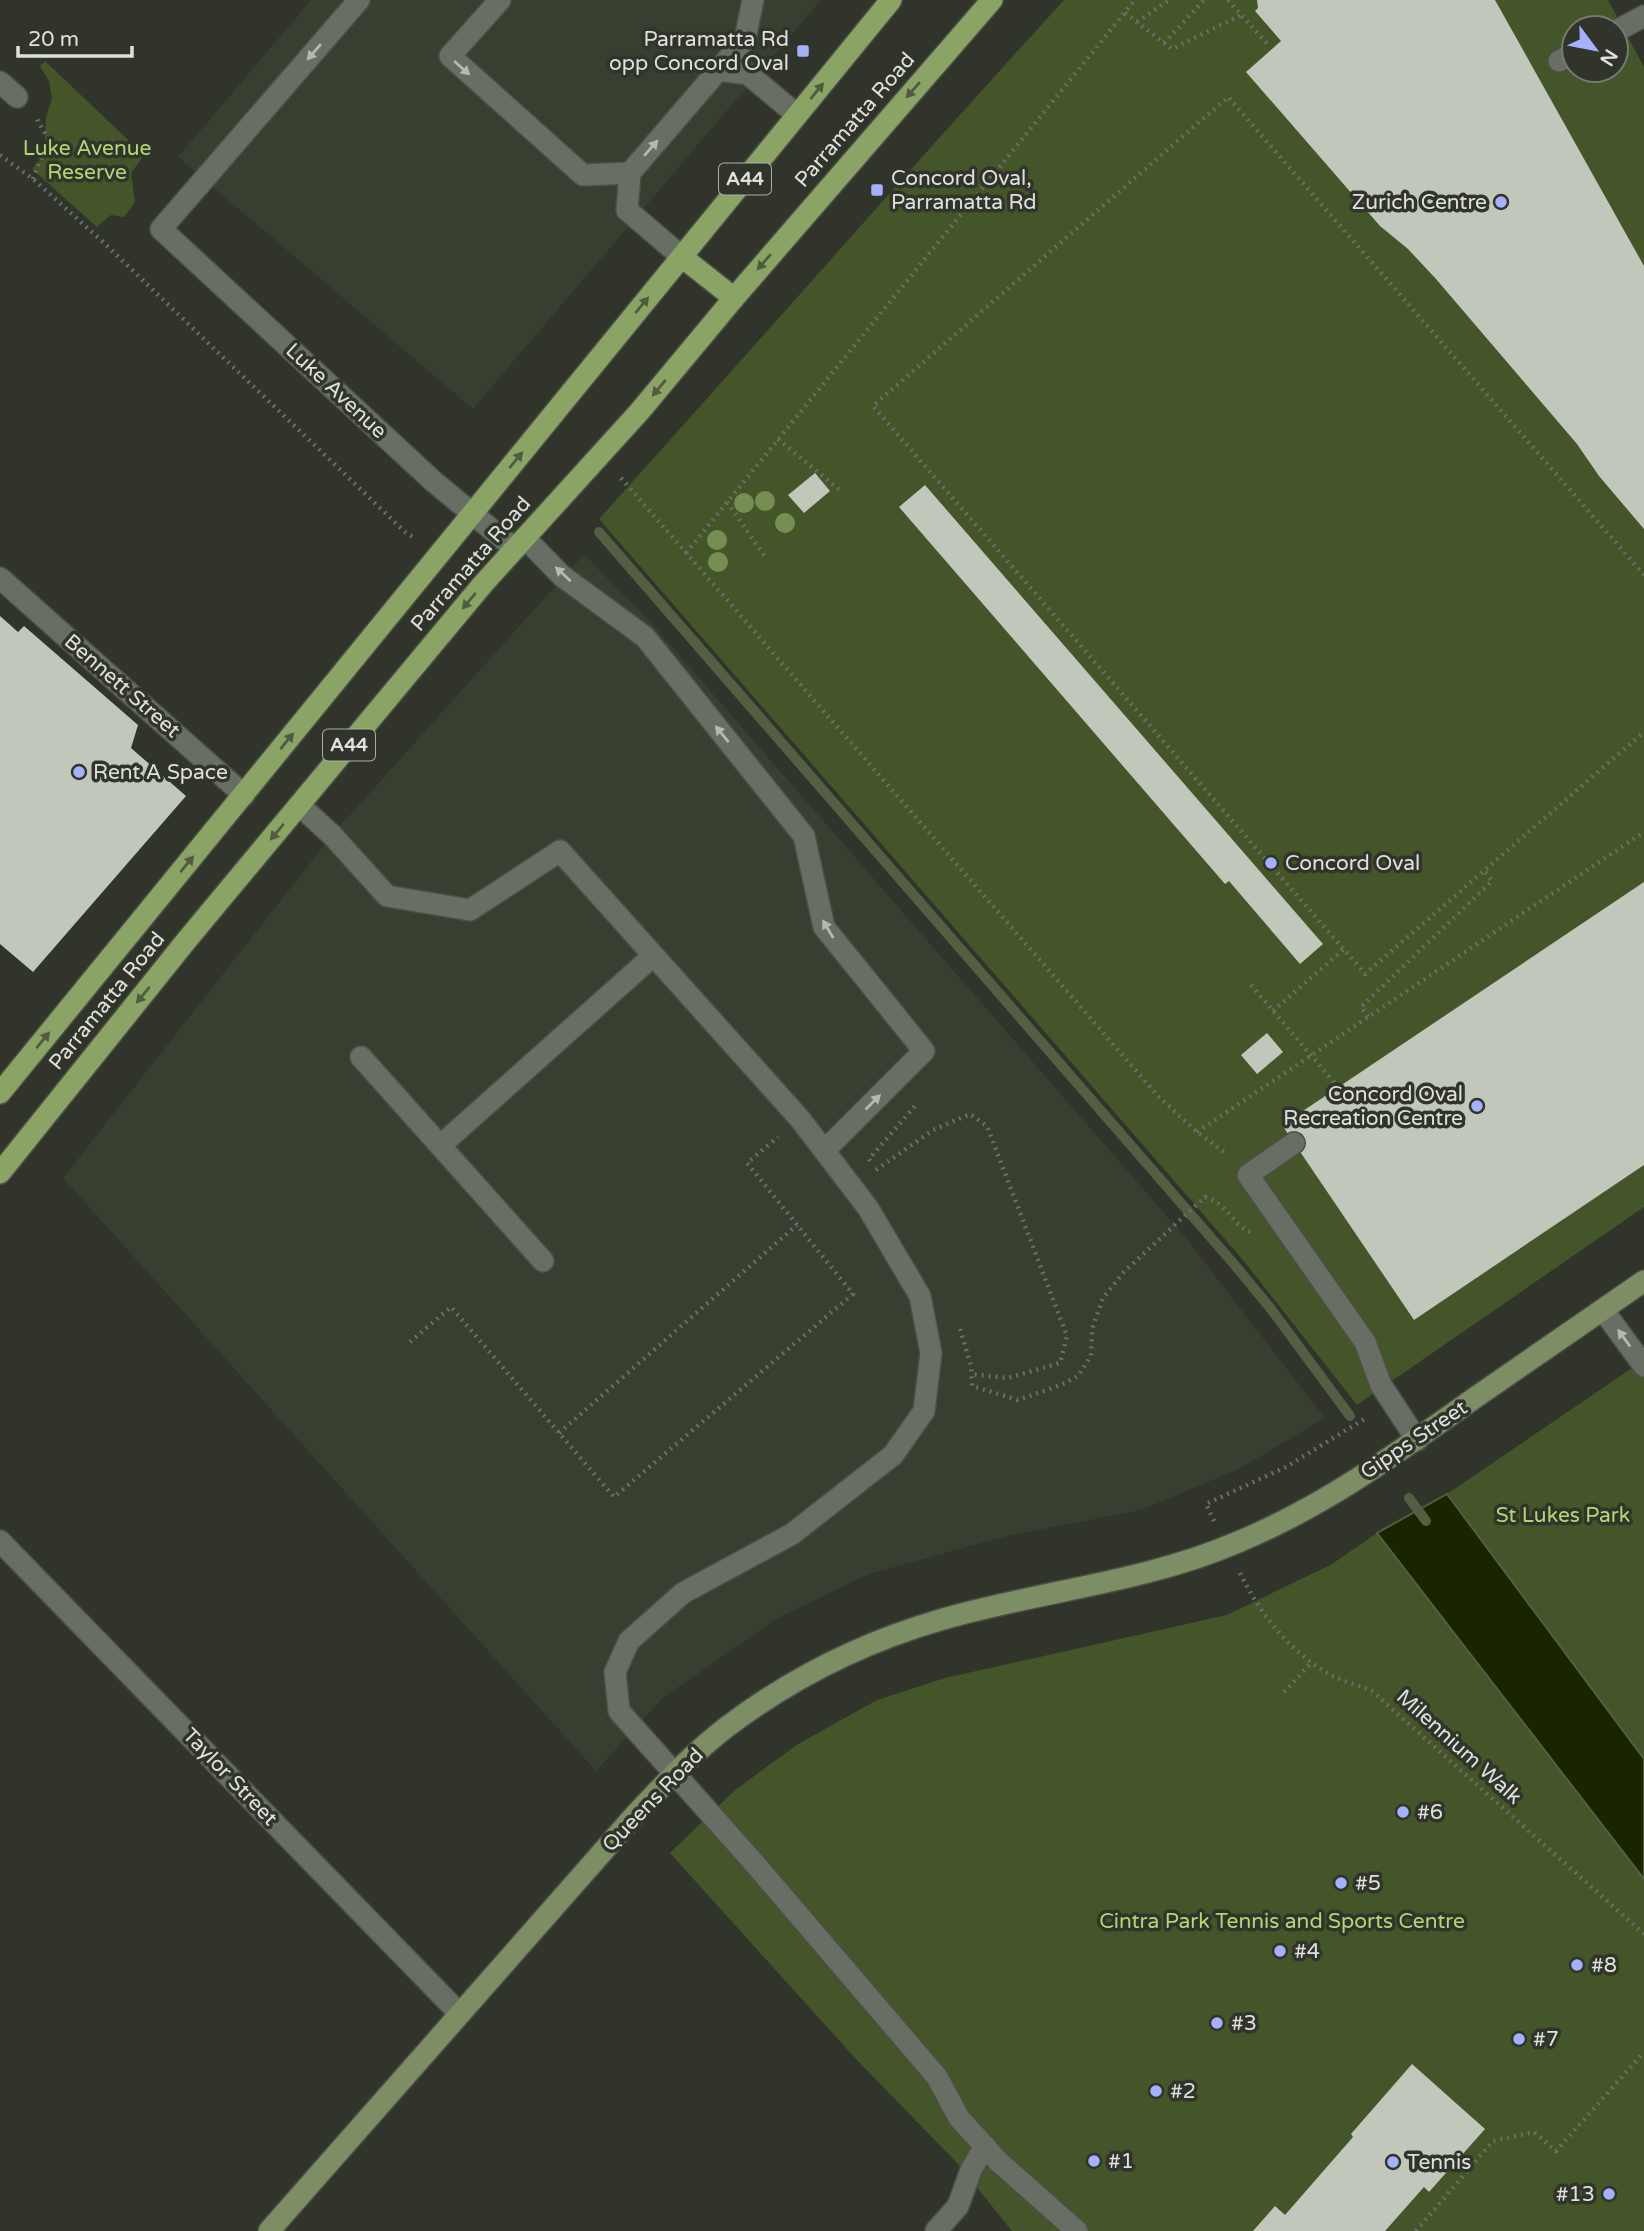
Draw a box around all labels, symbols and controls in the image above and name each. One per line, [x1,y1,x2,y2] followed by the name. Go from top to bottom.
[18,14,131,58] scale bar
[1560,14,1630,84] north arrow
[28,27,79,52] text: 20 m
[609,27,789,76] place label: Parramatta Rd opp Concord Oval
[307,43,322,60] one-way arrow
[795,43,811,59] marker: Parramatta Rd opp Concord Oval
[1595,45,1622,70] text: N
[790,48,920,192] street label: Parramatta Road
[453,60,471,76] one-way arrow
[905,81,921,99] one-way arrow
[809,82,824,99] one-way arrow
[23,136,151,185] park label: Luke Avenue Reserve
[643,140,658,157] one-way arrow
[719,164,771,195] road number: A44
[891,166,1037,215] place label: Concord Oval, Parramatta Rd
[869,182,885,198] marker: Concord Oval, Parramatta Rd
[1352,190,1487,215] place label: Zurich Centre
[1493,194,1509,210] marker: Zurich Centre
[756,253,772,271] one-way arrow
[634,296,649,313] one-way arrow
[280,338,392,444] street label: Luke Avenue
[651,379,667,397] one-way arrow
[508,451,523,468] one-way arrow
[406,492,536,636] street label: Parramatta Road
[555,567,572,583] one-way arrow
[462,591,477,609] one-way arrow
[59,629,185,743] street label: Bennett Street
[715,726,730,744] one-way arrow
[323,730,375,760] road number: A44
[280,733,295,751] one-way arrow
[93,760,228,785] place label: Rent A Space
[71,764,87,780] marker: Rent A Space
[270,823,285,840] one-way arrow
[1285,851,1420,876] place label: Concord Oval
[1263,855,1279,871] marker: Concord Oval
[180,856,195,874] one-way arrow
[822,919,835,939] one-way arrow
[44,927,170,1075] street label: Parramatta Road
[136,985,151,1003] one-way arrow
[35,1032,50,1049] one-way arrow
[1283,1082,1463,1131] place label: Concord Oval Recreation Centre
[864,1094,880,1111] one-way arrow
[1469,1098,1485,1114] marker: Concord Oval Recreation Centre
[1617,1329,1631,1347] one-way arrow
[1356,1395,1472,1485] street label: Gipps Street
[1496,1503,1630,1528] park label: St Lukes Park
[1391,1684,1527,1810] street label: Milennium Walk
[177,1723,283,1831] street label: Taylor Street
[597,1743,709,1857] street label: Queens Road
[1417,1800,1443,1825] place label: #6
[1395,1804,1411,1820] marker: #6
[1355,1871,1381,1896] place label: #5
[1333,1875,1349,1891] marker: #5
[1099,1909,1465,1934] park label: Cintra Park Tennis and Sports Centre
[1294,1939,1320,1964] place label: #4
[1272,1943,1288,1959] marker: #4
[1591,1953,1617,1978] place label: #8
[1569,1957,1585,1973] marker: #8
[1231,2011,1257,2036] place label: #3
[1209,2015,1225,2031] marker: #3
[1533,2027,1559,2052] place label: #7
[1511,2031,1527,2047] marker: #7
[1170,2079,1196,2104] place label: #2
[1148,2083,1164,2099] marker: #2
[1108,2149,1134,2174] place label: #1
[1407,2150,1471,2175] place label: Tennis
[1086,2153,1102,2169] marker: #1
[1385,2154,1401,2170] marker: Tennis
[1556,2182,1595,2207] place label: #13
[1601,2186,1617,2202] marker: #13

